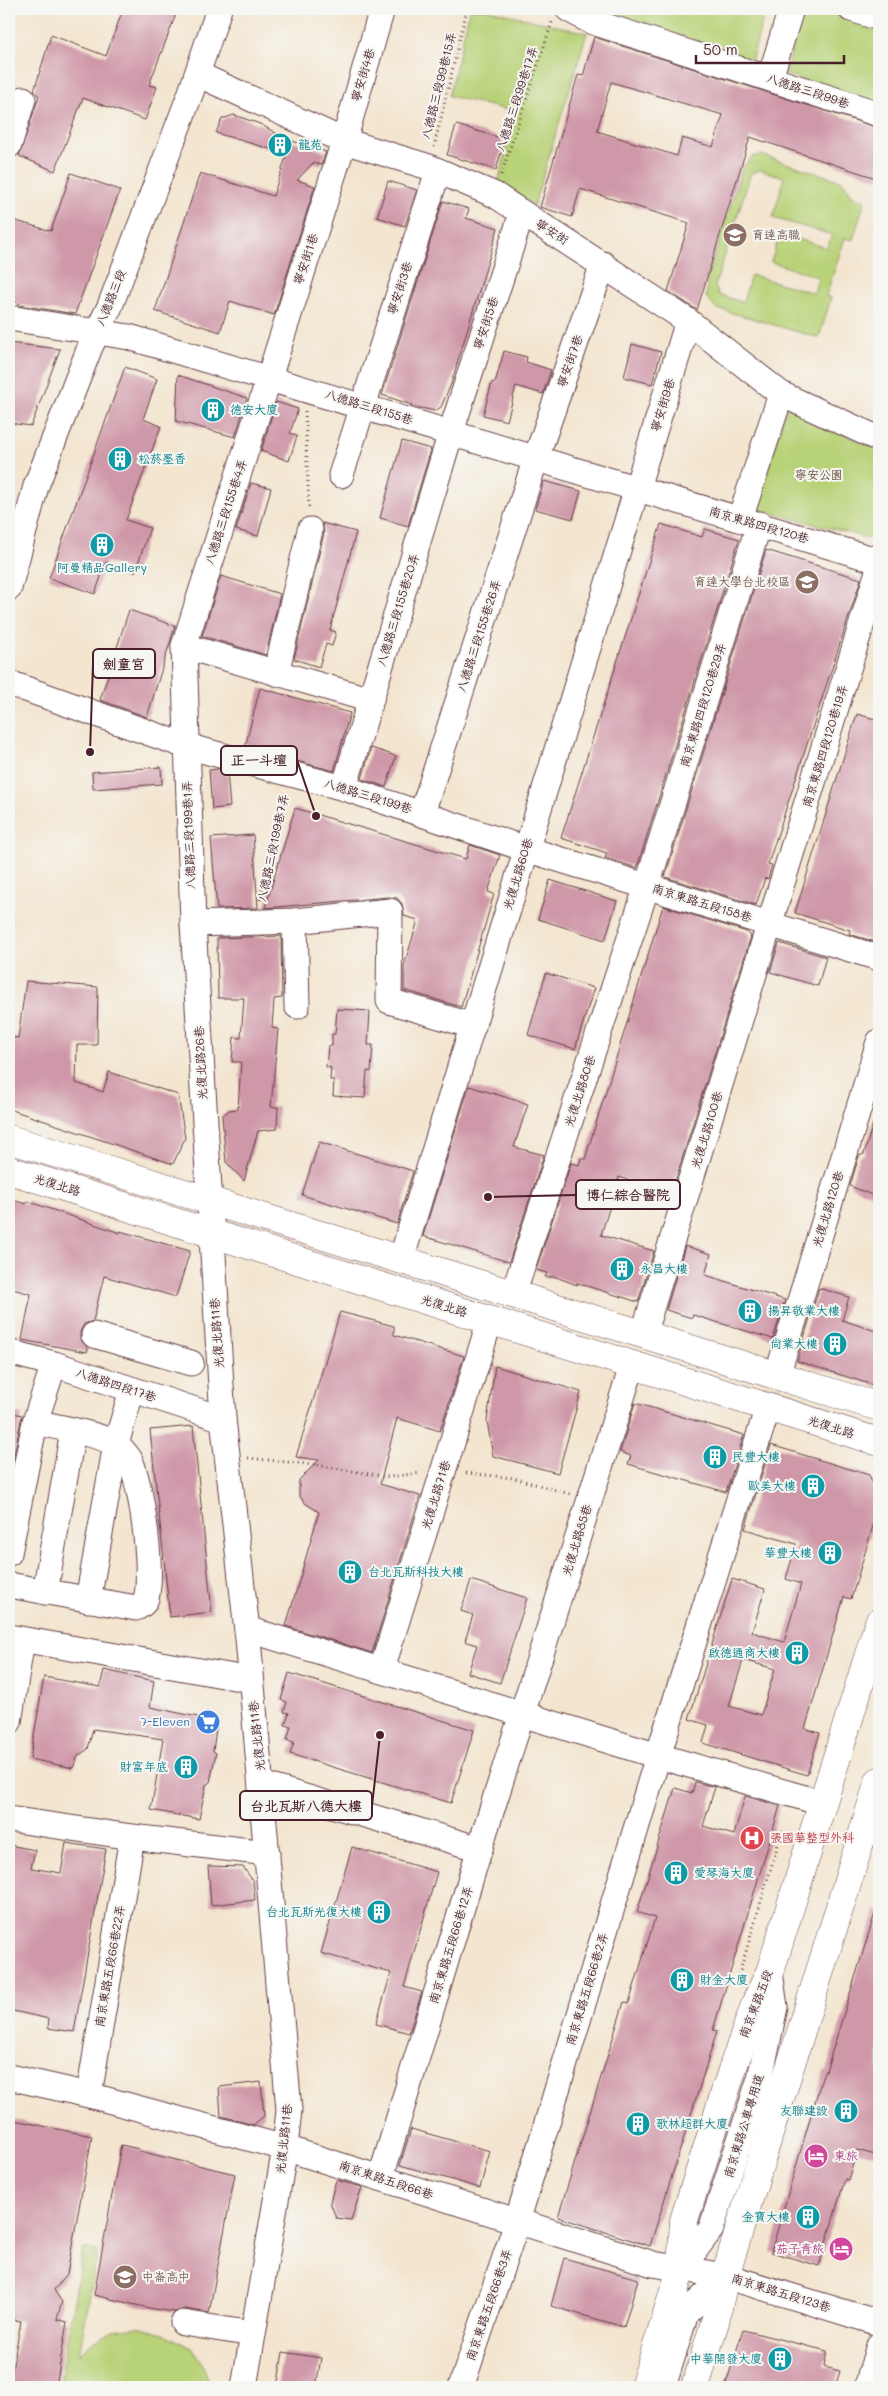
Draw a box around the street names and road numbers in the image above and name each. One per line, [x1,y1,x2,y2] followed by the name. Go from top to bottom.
[417,30,459,141] street label: 八德路三段99巷15弄
[491,44,541,154] street label: 八德路三段99巷17弄
[347,46,377,103] street label: 寧安街4巷
[765,69,852,111] street label: 八德路三段99巷
[533,215,572,247] street label: 寧安街
[289,231,321,287] street label: 寧安街1巷
[383,259,415,316] street label: 寧安街3巷
[91,267,129,328] street label: 八德路三段
[469,294,501,351] street label: 寧安街5巷
[553,332,586,389] street label: 寧安街7巷
[646,376,678,433] street label: 寧安街9巷
[323,385,415,427] street label: 八德路三段155巷
[200,457,250,567] street label: 八德路三段155巷4弄
[707,502,811,546] street label: 南京東路四段120巷
[372,551,422,668] street label: 八德路三段155巷20弄
[452,577,504,694] street label: 八德路三段155巷26弄
[676,641,729,769] street label: 南京東路四段120巷29弄
[798,682,850,809] street label: 南京東路四段120巷19弄
[322,774,414,816] street label: 八德路三段199巷
[178,780,198,890] street label: 八德路三段199巷1弄
[253,792,291,903] street label: 八德路三段199巷7弄
[498,836,536,912] street label: 光復北路60巷
[650,879,754,925] street label: 南京東路五段158巷
[190,1026,210,1100] street label: 光復北路26巷
[560,1053,598,1129] street label: 光復北路80巷
[687,1089,725,1170] street label: 光復北路100巷
[808,1168,846,1249] street label: 光復北路120巷
[32,1169,83,1199] street label: 光復北路
[419,1290,470,1320] street label: 光復北路
[206,1297,226,1369] street label: 光復北路11巷
[74,1363,159,1405] street label: 八德路四段17巷
[806,1411,857,1441] street label: 光復北路
[417,1458,453,1531] street label: 光復北路71巷
[558,1502,595,1578] street label: 光復北路85巷
[244,1700,268,1772] street label: 光復北路11巷
[424,1884,476,2006] street label: 南京東路五段66巷12弄
[90,1903,128,2028] street label: 南京東路五段66巷22弄
[561,1930,611,2047] street label: 南京東路五段66巷2弄
[735,1967,775,2040] street label: 南京東路五段
[720,2072,766,2180] street label: 南京東路公車專用道
[271,2103,295,2175] street label: 光復北路11巷
[337,2156,436,2202] street label: 南京東路五段66巷
[461,2247,515,2363] street label: 南京東路五段66巷3弄
[730,2269,833,2315] street label: 南京東路五段123巷

